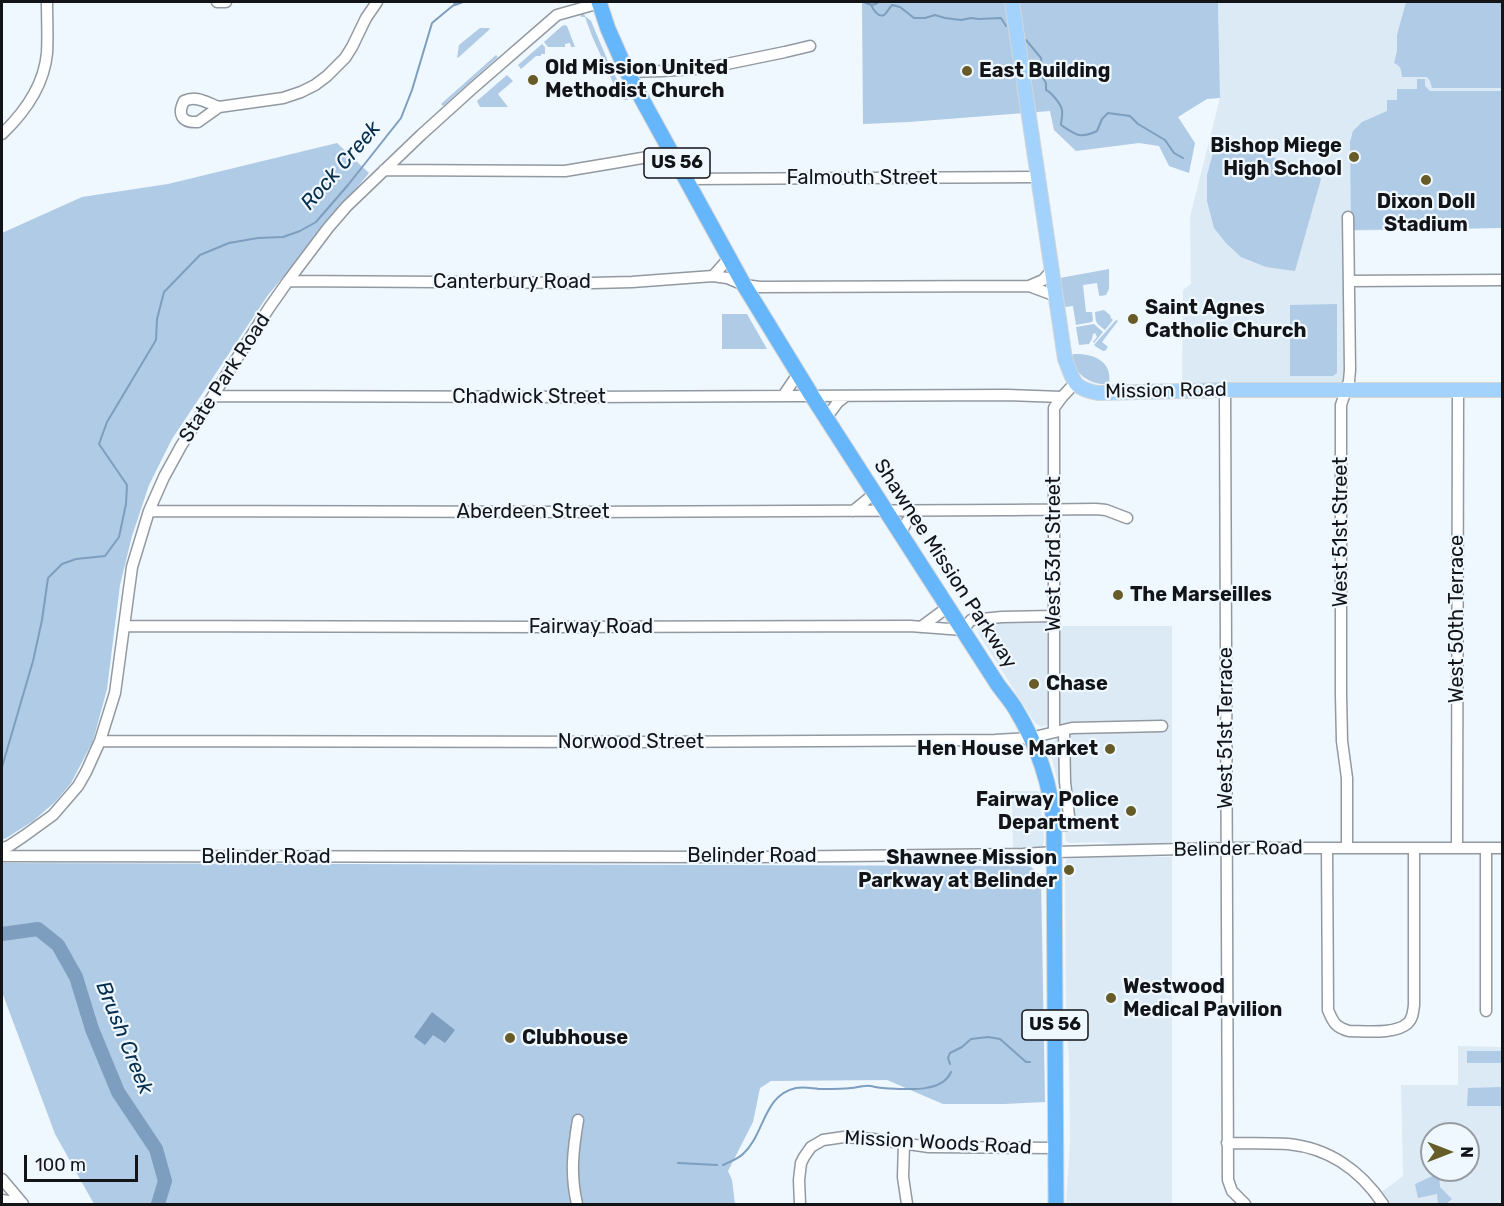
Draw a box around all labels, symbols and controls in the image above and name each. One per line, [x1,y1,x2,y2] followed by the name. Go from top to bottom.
[545,56,728,103] place label: Old Mission United Methodist Church
[979,59,1110,83] place label: East Building
[960,64,974,78] marker: East Building
[526,73,540,87] marker: Old Mission United Methodist Church
[296,116,386,216] water label: Rock Creek
[1210,134,1342,181] place label: Bishop Miege High School
[644,148,710,178] road number: US 56
[1347,150,1361,164] marker: Bishop Miege High School
[786,166,938,190] street label: Falmouth Street
[1419,173,1433,187] marker: Dixon Doll Stadium
[1377,190,1475,237] place label: Dixon Doll Stadium
[433,270,591,294] street label: Canterbury Road
[1145,296,1306,343] place label: Saint Agnes Catholic Church
[174,309,276,447] street label: State Park Road
[1126,312,1140,326] marker: Saint Agnes Catholic Church
[1105,378,1227,404] street label: Mission Road
[452,385,606,409] street label: Chadwick Street
[868,455,1022,673] street label: Shawnee Mission Parkway
[1329,457,1353,607] street label: West 51st Street
[1042,476,1066,632] street label: West 53rd Street
[456,500,610,524] street label: Aberdeen Street
[1445,535,1469,703] street label: West 50th Terrace
[1130,583,1272,607] place label: The Marseilles
[1111,588,1125,602] marker: The Marseilles
[529,615,653,639] street label: Fairway Road
[1214,647,1238,809] street label: West 51st Terrace
[1046,672,1108,696] place label: Chase
[1027,677,1041,691] marker: Chase
[558,730,704,754] street label: Norwood Street
[917,737,1098,761] place label: Hen House Market
[1103,742,1117,756] marker: Hen House Market
[976,788,1119,835] place label: Fairway Police Department
[1124,804,1138,818] marker: Fairway Police Department
[1173,836,1303,862] street label: Belinder Road
[687,844,817,868] street label: Belinder Road
[201,845,331,869] street label: Belinder Road
[858,846,1057,893] place label: Shawnee Mission Parkway at Belinder
[1062,863,1076,877] marker: Shawnee Mission Parkway at Belinder
[1123,975,1282,1022] place label: Westwood Medical Pavilion
[90,978,158,1098] water label: Brush Creek
[1104,991,1118,1005] marker: Westwood Medical Pavilion
[1022,1010,1088,1040] road number: US 56
[522,1026,628,1050] place label: Clubhouse
[503,1031,517,1045] marker: Clubhouse
[1420,1122,1480,1182] north arrow
[844,1126,1032,1160] street label: Mission Woods Road
[27,1143,141,1181] scale bar
[1457,1146,1476,1158] text: N
[35,1154,86,1176] text: 100 m

